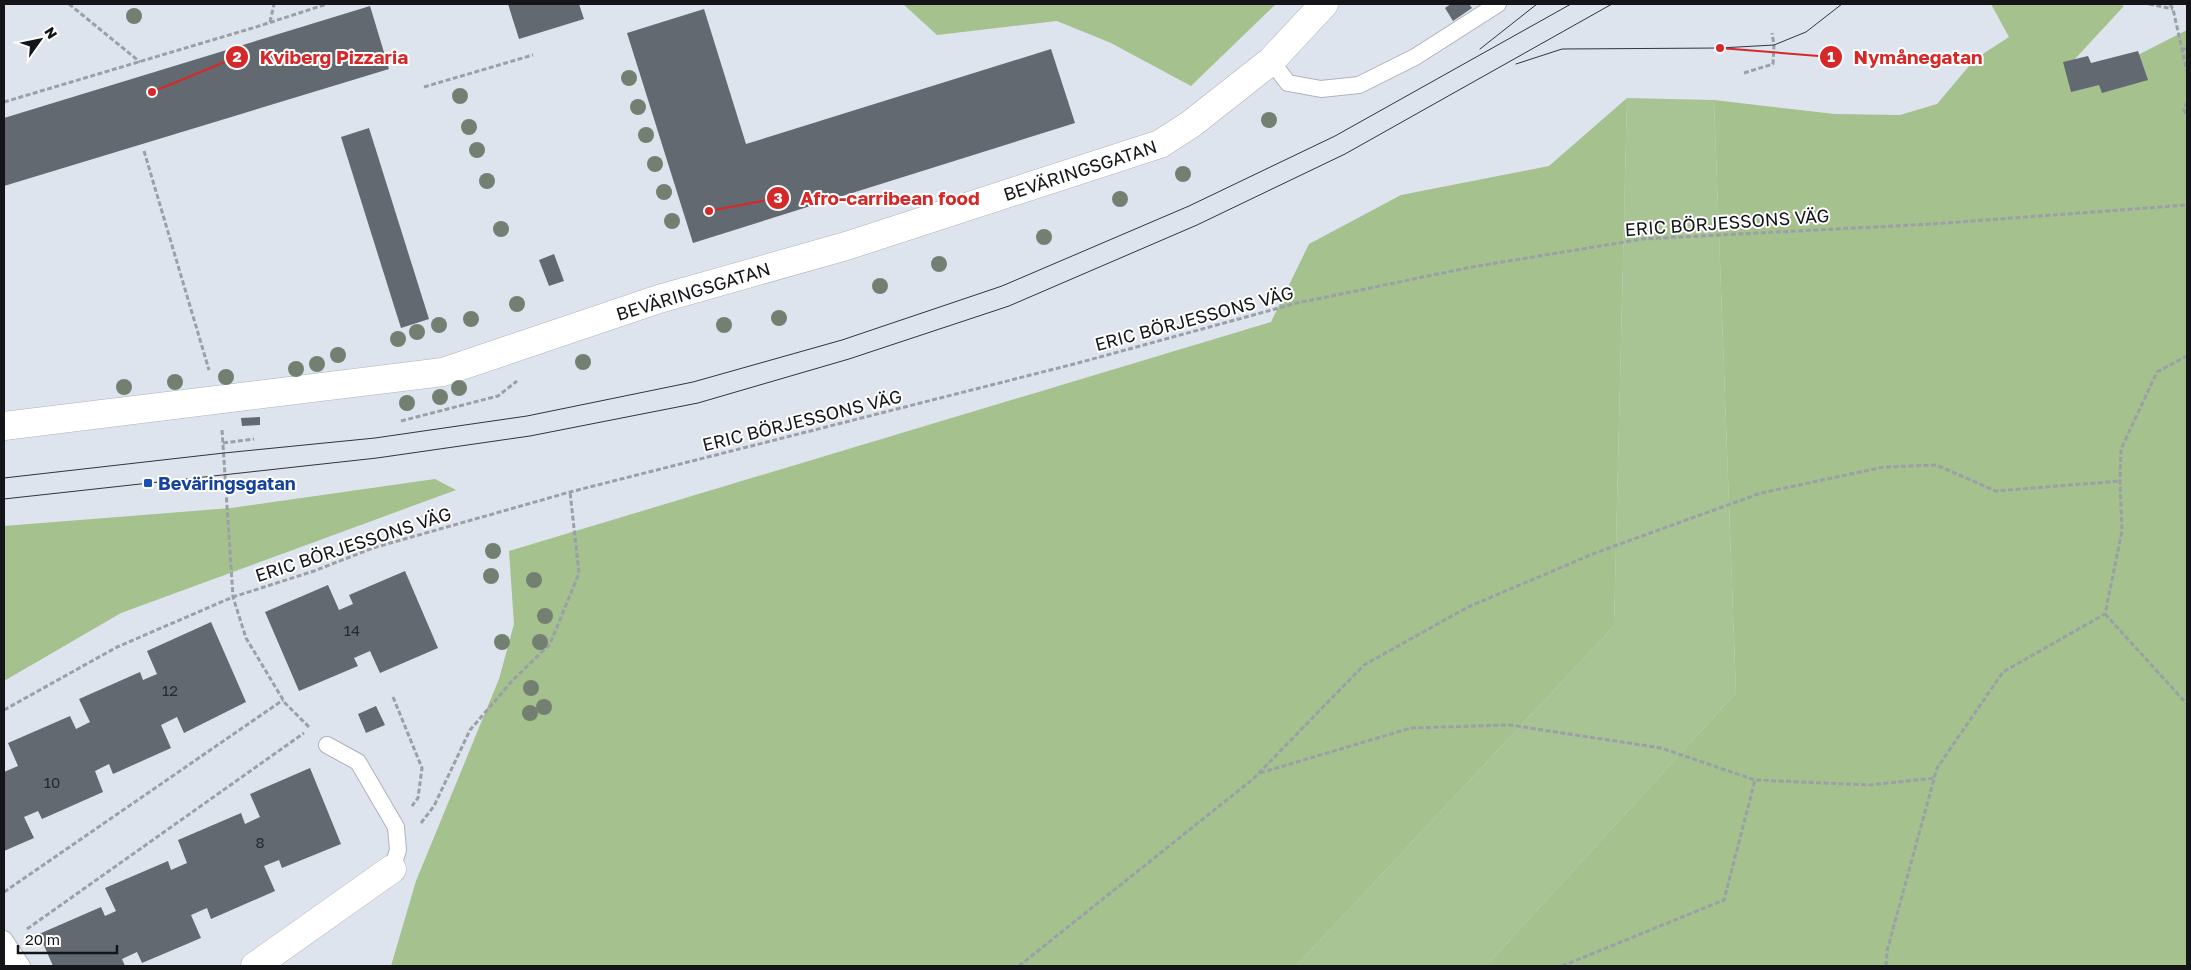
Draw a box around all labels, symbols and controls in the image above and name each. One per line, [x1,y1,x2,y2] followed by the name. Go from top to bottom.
[15,15,65,65] north arrow
[41,24,61,42] text: N
[225,40,418,74] callout: Kviberg Pizzaria
[1819,40,1993,74] callout: Nymånegatan
[260,45,408,68] text: Kviberg Pizzaria
[1853,45,1983,68] text: Nymånegatan
[232,47,242,65] text: 2
[1827,47,1835,65] text: 1
[1001,135,1159,205] street label: BEVÄRINGSGATAN
[765,181,990,215] callout: Afro-carribean food
[800,186,980,209] text: Afro-carribean food
[773,188,783,206] text: 3
[1624,204,1830,240] street label: ERIC BÖRJESSONS VÄG
[613,257,773,325] street label: BEVÄRINGSGATAN
[1092,281,1296,355] street label: ERIC BÖRJESSONS VÄG
[700,385,904,455] street label: ERIC BÖRJESSONS VÄG
[158,472,296,494] place label: Beväringsgatan
[142,477,154,489] marker: Beväringsgatan
[252,502,454,586] street label: ERIC BÖRJESSONS VÄG
[344,621,360,639] house number: 14
[162,681,178,699] house number: 12
[44,773,60,791] house number: 10
[255,833,265,851] house number: 8
[18,922,116,954] scale bar
[25,930,60,948] text: 20 m

